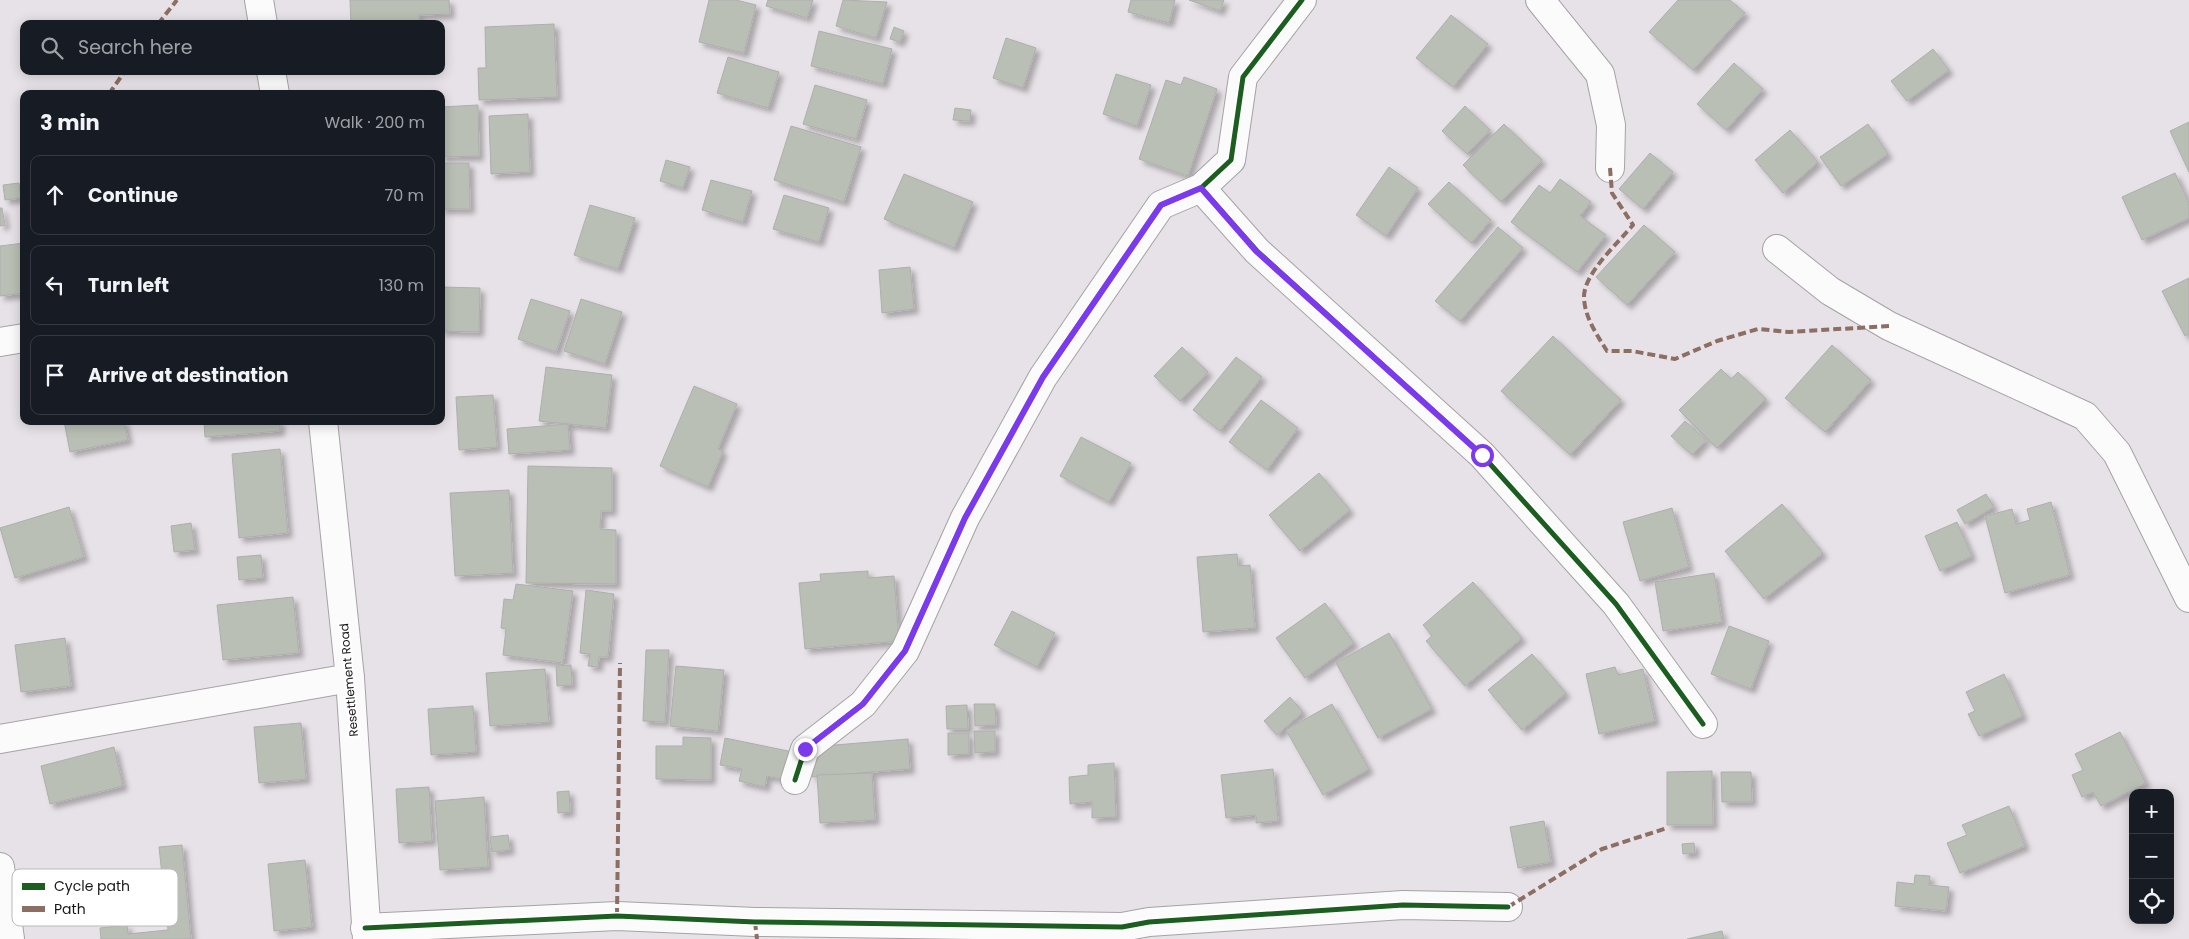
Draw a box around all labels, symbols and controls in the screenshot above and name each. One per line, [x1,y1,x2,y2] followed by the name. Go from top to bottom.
[20,20,445,75] search box
[38,34,66,62] icon: search
[78,34,192,61] text: Search here
[40,108,100,137] text: 3 min
[324,111,425,134] text: Walk · 200 m
[41,181,69,209] icon: ahead
[88,182,178,209] text: Continue
[384,184,424,207] text: 70 m
[41,271,69,299] icon: left
[88,272,169,299] text: Turn left
[379,274,424,297] text: 130 m
[41,361,69,389] icon: arrive
[88,362,289,389] text: Arrive at destination
[1471,444,1494,467] route start
[335,623,362,737] street label: Resettlement Road
[794,738,817,761] route end
[2129,789,2174,924] map controls
[2129,789,2174,834] button: +
[2129,834,2174,879] button: −
[12,869,178,926] legend
[54,876,130,896] text: Cycle path
[2129,879,2174,924] button: locate
[54,899,86,919] text: Path

